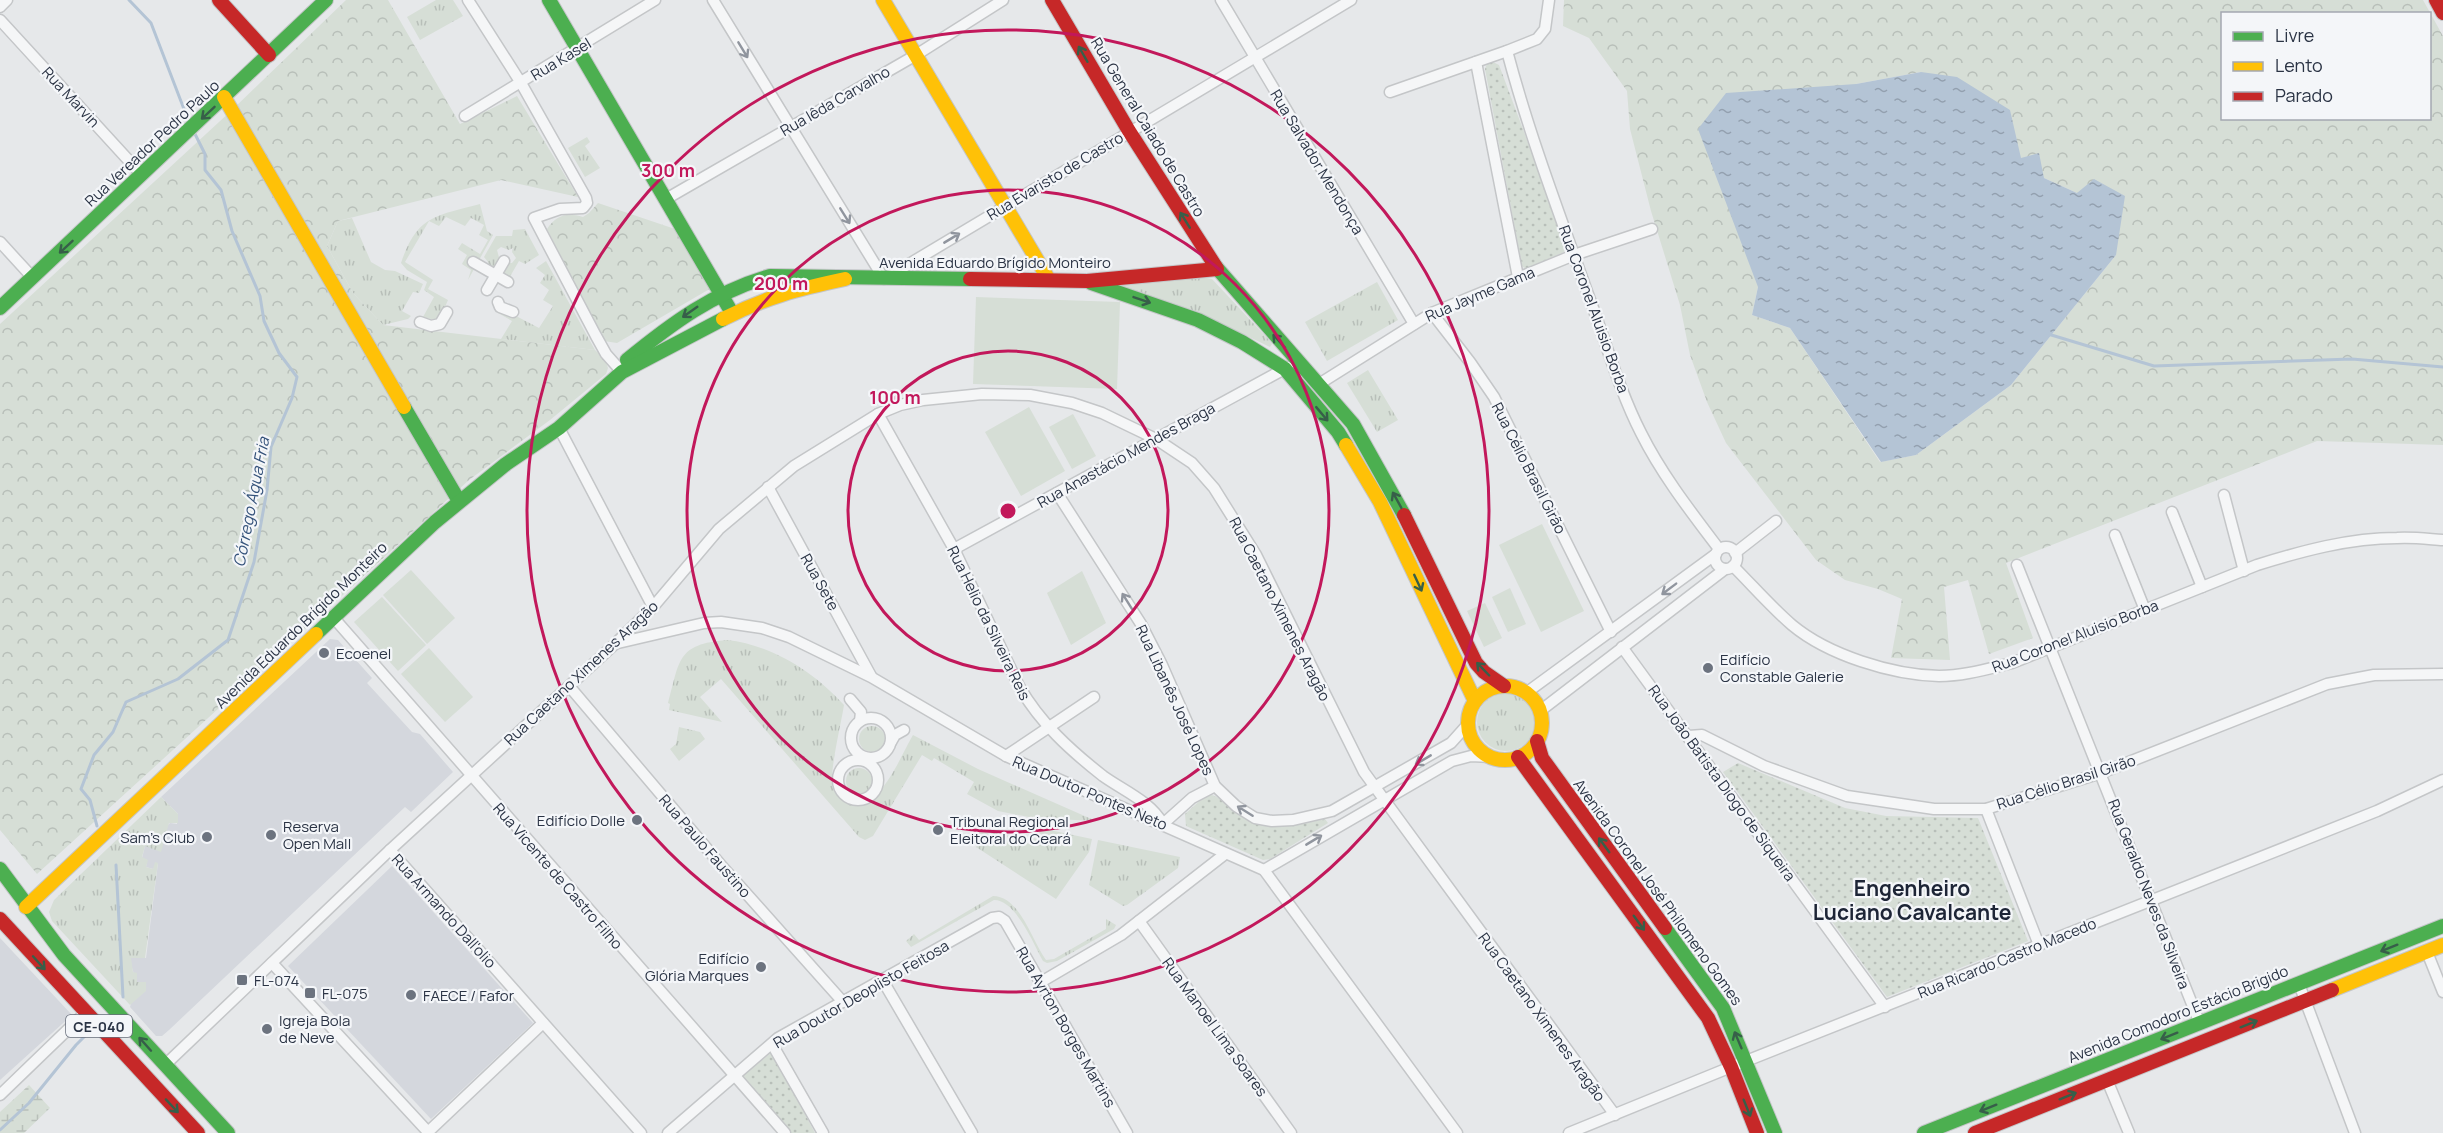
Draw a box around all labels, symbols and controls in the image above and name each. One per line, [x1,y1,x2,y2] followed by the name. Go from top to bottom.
[2221,12,2431,120] legend
[2275,23,2314,47] text: Livre
[527,33,595,85] street label: Rua Kasel
[1086,33,1210,221] street label: Rua General Caiado de Castro
[738,41,750,58] one-way arrow
[1077,46,1089,63] one-way arrow
[2275,53,2323,77] text: Lento
[776,61,894,141] street label: Rua Iêda Carvalho
[37,62,105,132] street label: Rua Marvin
[80,75,224,211] street label: Rua Vereador Pedro Paulo
[2275,83,2333,107] text: Parado
[1265,86,1369,238] street label: Rua Salvador Mendonça
[200,106,215,120] one-way arrow
[983,127,1127,225] street label: Rua Evaristo de Castro
[641,158,695,182] text: 300 m
[840,207,852,224] one-way arrow
[1179,212,1191,229] one-way arrow
[1554,222,1634,396] street label: Rua Coronel Aluisio Borba
[943,232,960,244] one-way arrow
[58,239,73,254] one-way arrow
[879,252,1111,273] street label: Avenida Eduardo Brígido Monteiro
[1422,262,1538,326] street label: Rua Jayme Gama
[754,271,808,295] text: 200 m
[1132,296,1151,307] one-way arrow
[683,306,699,318] one-way arrow
[1272,333,1286,348] one-way arrow
[869,385,921,409] text: 100 m
[1033,397,1219,513] street label: Rua Anastácio Mendes Braga
[1487,399,1571,537] street label: Rua Célio Brasil Girão
[1316,406,1329,422] one-way arrow
[228,434,275,569] water label: Córrego Água Fria
[1391,492,1403,509] one-way arrow
[998,501,1018,521] centre of rings
[1224,513,1336,705] street label: Rua Caetano Ximenes Aragão
[210,537,392,713] street label: Avenida Eduardo Brígido Monteiro
[942,542,1036,704] street label: Rua Helio da Silveira Reis
[796,550,844,614] street label: Rua Sete
[1413,573,1425,591] one-way arrow
[1661,582,1677,595] one-way arrow
[1120,593,1132,610] one-way arrow
[1989,594,2161,678] street label: Rua Coronel Aluisio Borba
[499,596,663,750] street label: Rua Caetano Ximenes Aragão
[1131,621,1219,779] street label: Rua Libanês José Lopes
[336,643,391,664] place label: Ecoenel
[317,646,331,660] marker: Ecoenel
[1720,649,1844,687] place label: Edifício Constable Galerie
[1701,661,1715,675] marker: Edifício Constable Galerie
[1476,662,1490,677] one-way arrow
[1644,681,1800,885] street label: Rua João Batista Diogo de Siqueira
[1994,750,2138,814] street label: Rua Célio Brasil Girão
[1009,751,1171,835] street label: Rua Doutor Pontes Neto
[1415,754,1432,766] one-way arrow
[1569,774,1747,1010] street label: Avenida Coronel José Philomeno Gomes
[654,790,756,902] street label: Rua Paulo Faustino
[2103,796,2195,992] street label: Rua Geraldo Neves da Silveira
[488,798,628,954] street label: Rua Vicente de Castro Filho
[1237,805,1254,817] one-way arrow
[537,810,625,831] place label: Edifício Dolle
[950,811,1071,849] place label: Tribunal Regional Eleitoral do Ceará
[630,813,644,827] marker: Edifício Dolle
[283,816,351,854] place label: Reserva Open Mall
[931,823,945,837] marker: Tribunal Regional Eleitoral do Ceará
[120,827,195,848] place label: Sam's Club
[264,828,278,842] marker: Reserva Open Mall
[200,830,214,844] marker: Sam's Club
[1305,834,1322,846] one-way arrow
[1598,837,1610,853] one-way arrow
[387,849,501,973] street label: Rua Armando Dall'olio
[1813,874,2011,926] district label: Engenheiro Luciano Cavalcante
[1915,912,2100,1003] street label: Rua Ricardo Castro Macedo
[1633,914,1646,930] one-way arrow
[1474,928,1611,1106] street label: Rua Caetano Ximenes Aragão
[769,935,953,1053] street label: Rua Doutor Deoplisto Feitosa
[1011,943,1121,1111] street label: Rua Ayrton Borges Martins
[2380,943,2399,954] one-way arrow
[645,948,749,986] place label: Edifício Glória Marques
[1157,953,1273,1101] street label: Rua Manoel Lima Soares
[32,955,47,970] one-way arrow
[754,960,768,974] marker: Edifício Glória Marques
[2065,960,2291,1068] street label: Avenida Comodoro Estácio Brigido
[254,970,299,991] place label: FL-074
[235,973,249,987] marker: FL-074
[322,983,368,1004] place label: FL-075
[423,985,515,1006] place label: FAECE / Fafor
[303,986,317,1000] marker: FL-075
[404,988,418,1002] marker: FAECE / Fafor
[279,1010,350,1048] place label: Igreja Bola de Neve
[66,1015,132,1037] road number: CE-040
[2240,1018,2258,1029] one-way arrow
[260,1022,274,1036] marker: Igreja Bola de Neve
[1732,1031,1743,1049] one-way arrow
[2160,1031,2179,1042] one-way arrow
[138,1036,153,1051] one-way arrow
[2059,1090,2077,1101] one-way arrow
[165,1098,179,1113] one-way arrow
[1742,1099,1753,1117] one-way arrow
[1979,1103,1997,1114] one-way arrow

